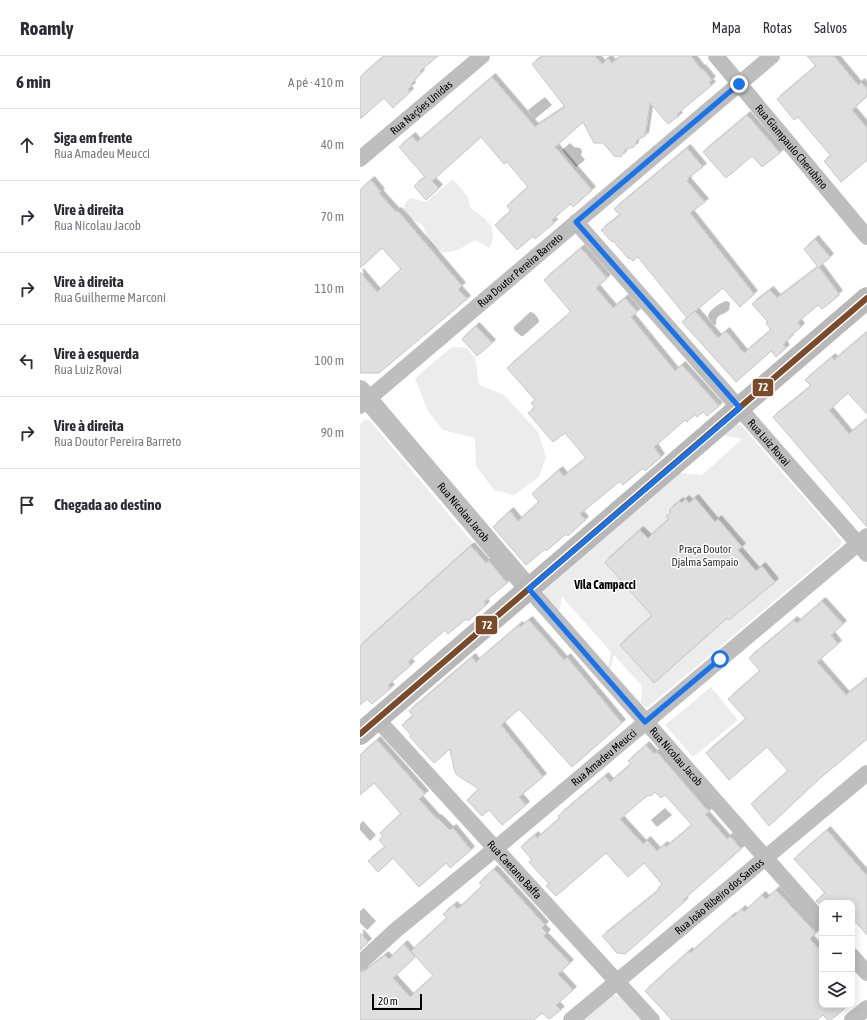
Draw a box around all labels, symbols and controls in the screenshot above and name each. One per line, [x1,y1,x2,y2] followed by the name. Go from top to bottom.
[20,17,74,39] text: Roamly
[712,20,741,36] text: Mapa
[763,20,792,36] text: Rotas
[814,20,847,36] text: Salvos
[16,72,51,92] text: 6 min
[288,75,344,90] text: A pé · 410 m
[730,75,748,93] route end
[388,78,455,137] street label: Rua Nações Unidas
[753,102,830,191] street label: Rua Giampaulo Cherubino
[54,129,132,146] text: Siga em frente
[16,134,38,156] icon: ahead
[321,137,344,152] text: 40 m
[54,146,150,161] text: Rua Amadeu Meucci
[54,201,124,218] text: Vire à direita
[16,206,38,228] icon: right
[321,209,344,224] text: 70 m
[54,218,141,233] text: Rua Nicolau Jacob
[475,231,565,310] street label: Rua Doutor Pereira Barreto
[54,273,124,290] text: Vire à direita
[16,278,38,300] icon: right
[315,281,344,296] text: 110 m
[54,290,166,305] text: Rua Guilherme Marconi
[54,345,139,362] text: Vire à esquerda
[16,350,38,372] icon: left
[315,353,344,368] text: 100 m
[54,362,122,377] text: Rua Luiz Rovai
[752,378,774,397] line badge: 72
[758,381,768,393] text: 72
[54,417,124,434] text: Vire à direita
[746,417,793,468] street label: Rua Luiz Rovai
[16,422,38,444] icon: right
[321,425,344,440] text: 90 m
[54,434,181,449] text: Rua Doutor Pereira Barreto
[435,480,492,544] street label: Rua Nicolau Jacob
[16,494,38,516] icon: arrive
[54,496,162,513] text: Chegada ao destino
[672,543,738,568] park label: Praça Doutor Djalma Sampaio
[573,578,636,592] district label: Vila Campacci
[475,615,498,635] line badge: 72
[482,619,492,631] text: 72
[711,650,729,668] route start
[647,725,705,788] street label: Rua Nicolau Jacob
[569,727,639,788] street label: Rua Amadeu Meucci
[485,838,544,901] street label: Rua Caetano Baffa
[672,856,766,937] street label: Rua João Ribeiro dos Santos
[819,900,855,1008] map controls
[819,900,855,936] button: +
[819,936,855,972] button: −
[819,972,855,1008] button: layers
[372,992,422,1011] scale bar
[378,995,398,1007] text: 20 m

